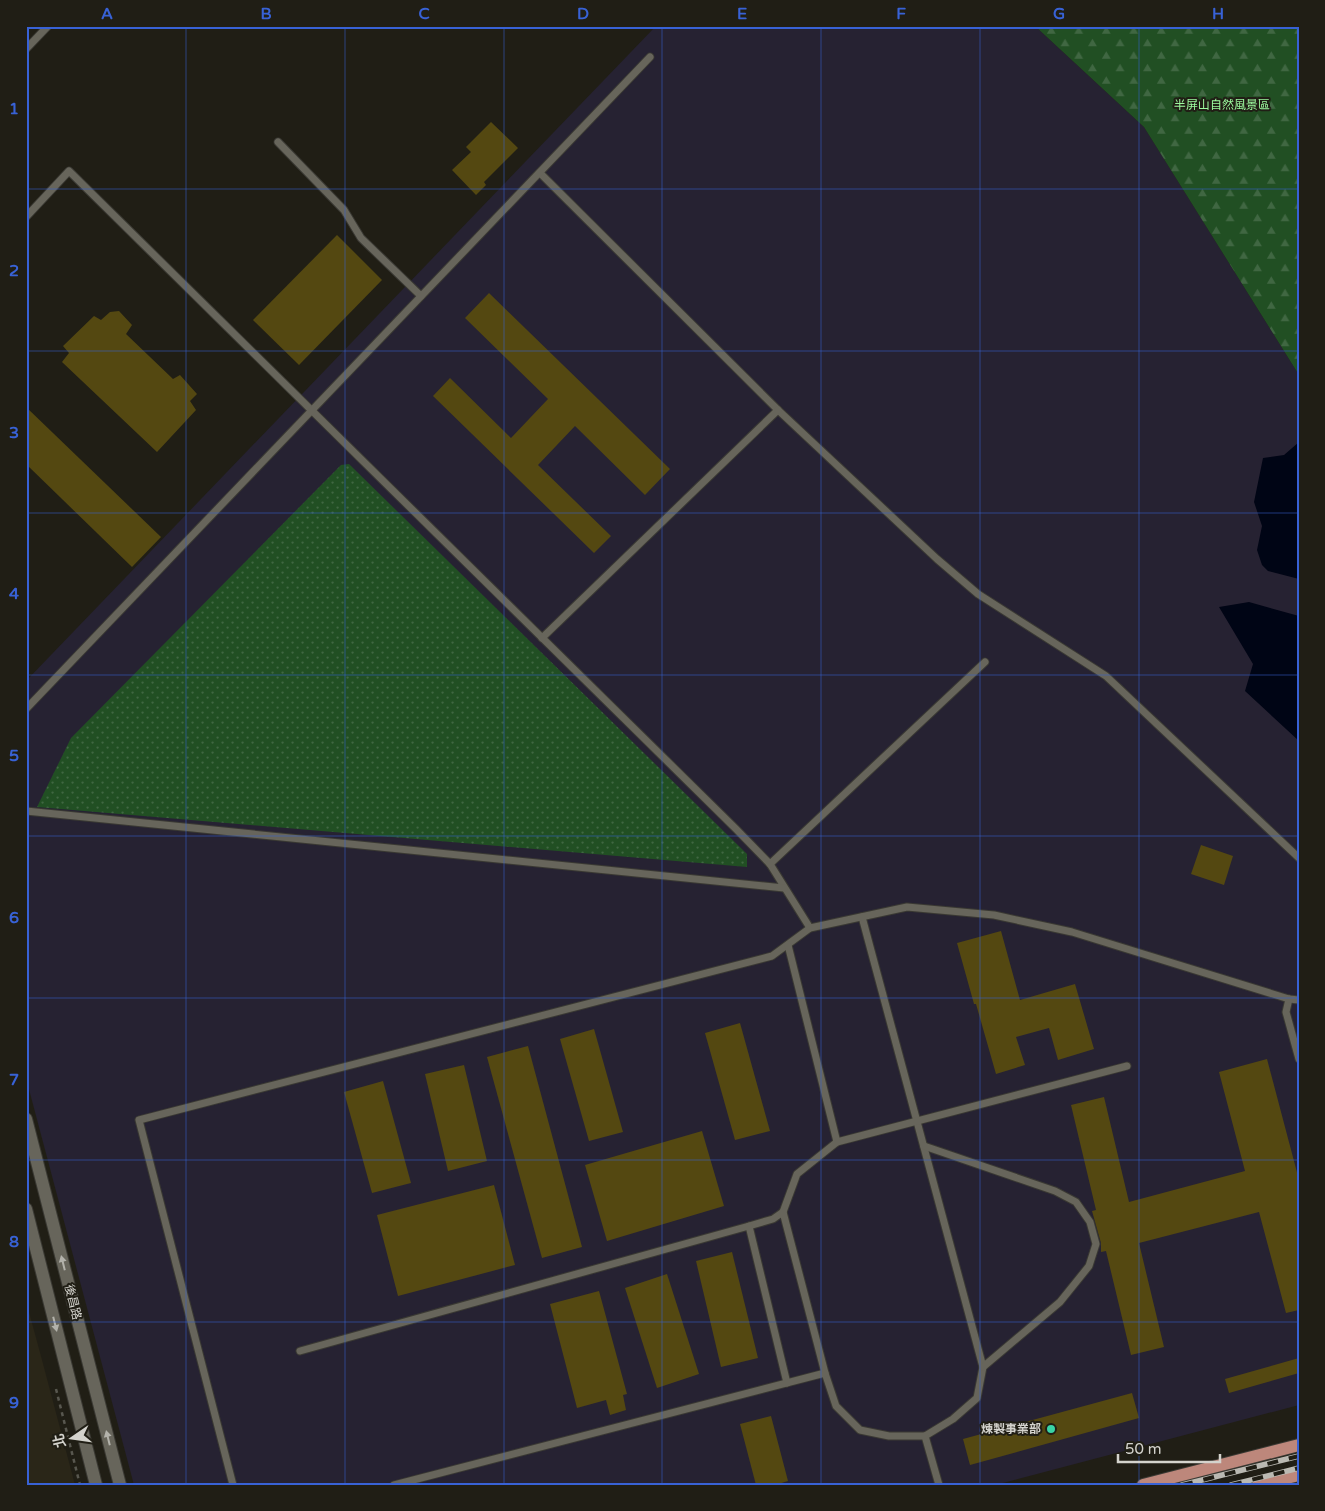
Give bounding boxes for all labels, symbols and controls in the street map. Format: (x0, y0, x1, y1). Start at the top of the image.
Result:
text: A (101, 4, 113, 24)
text: B (260, 4, 272, 24)
text: C (418, 4, 430, 24)
text: D (577, 4, 589, 24)
text: E (737, 4, 747, 24)
text: F (896, 4, 906, 24)
text: G (1053, 4, 1065, 24)
text: H (1212, 4, 1224, 24)
park label: 半屏山自然風景區 (1174, 98, 1270, 112)
text: 1 (9, 99, 19, 119)
text: 2 (9, 261, 19, 281)
text: 3 (9, 423, 19, 443)
text: 4 (9, 584, 19, 604)
text: 5 (9, 746, 19, 766)
text: 6 (9, 908, 19, 928)
text: 7 (9, 1070, 19, 1090)
text: 8 (9, 1232, 19, 1252)
one-way arrow (59, 1256, 67, 1271)
street label: 後昌路 (62, 1283, 84, 1321)
one-way arrow (52, 1317, 60, 1332)
text: 9 (9, 1393, 19, 1413)
north arrow (48, 1414, 98, 1464)
place label: 煉製事業部 (981, 1422, 1041, 1436)
marker: 煉製事業部 (1045, 1423, 1057, 1435)
one-way arrow (104, 1430, 112, 1445)
scale bar (1118, 1431, 1220, 1463)
text: 北 (50, 1432, 70, 1450)
text: 50 m (1125, 1440, 1162, 1458)

